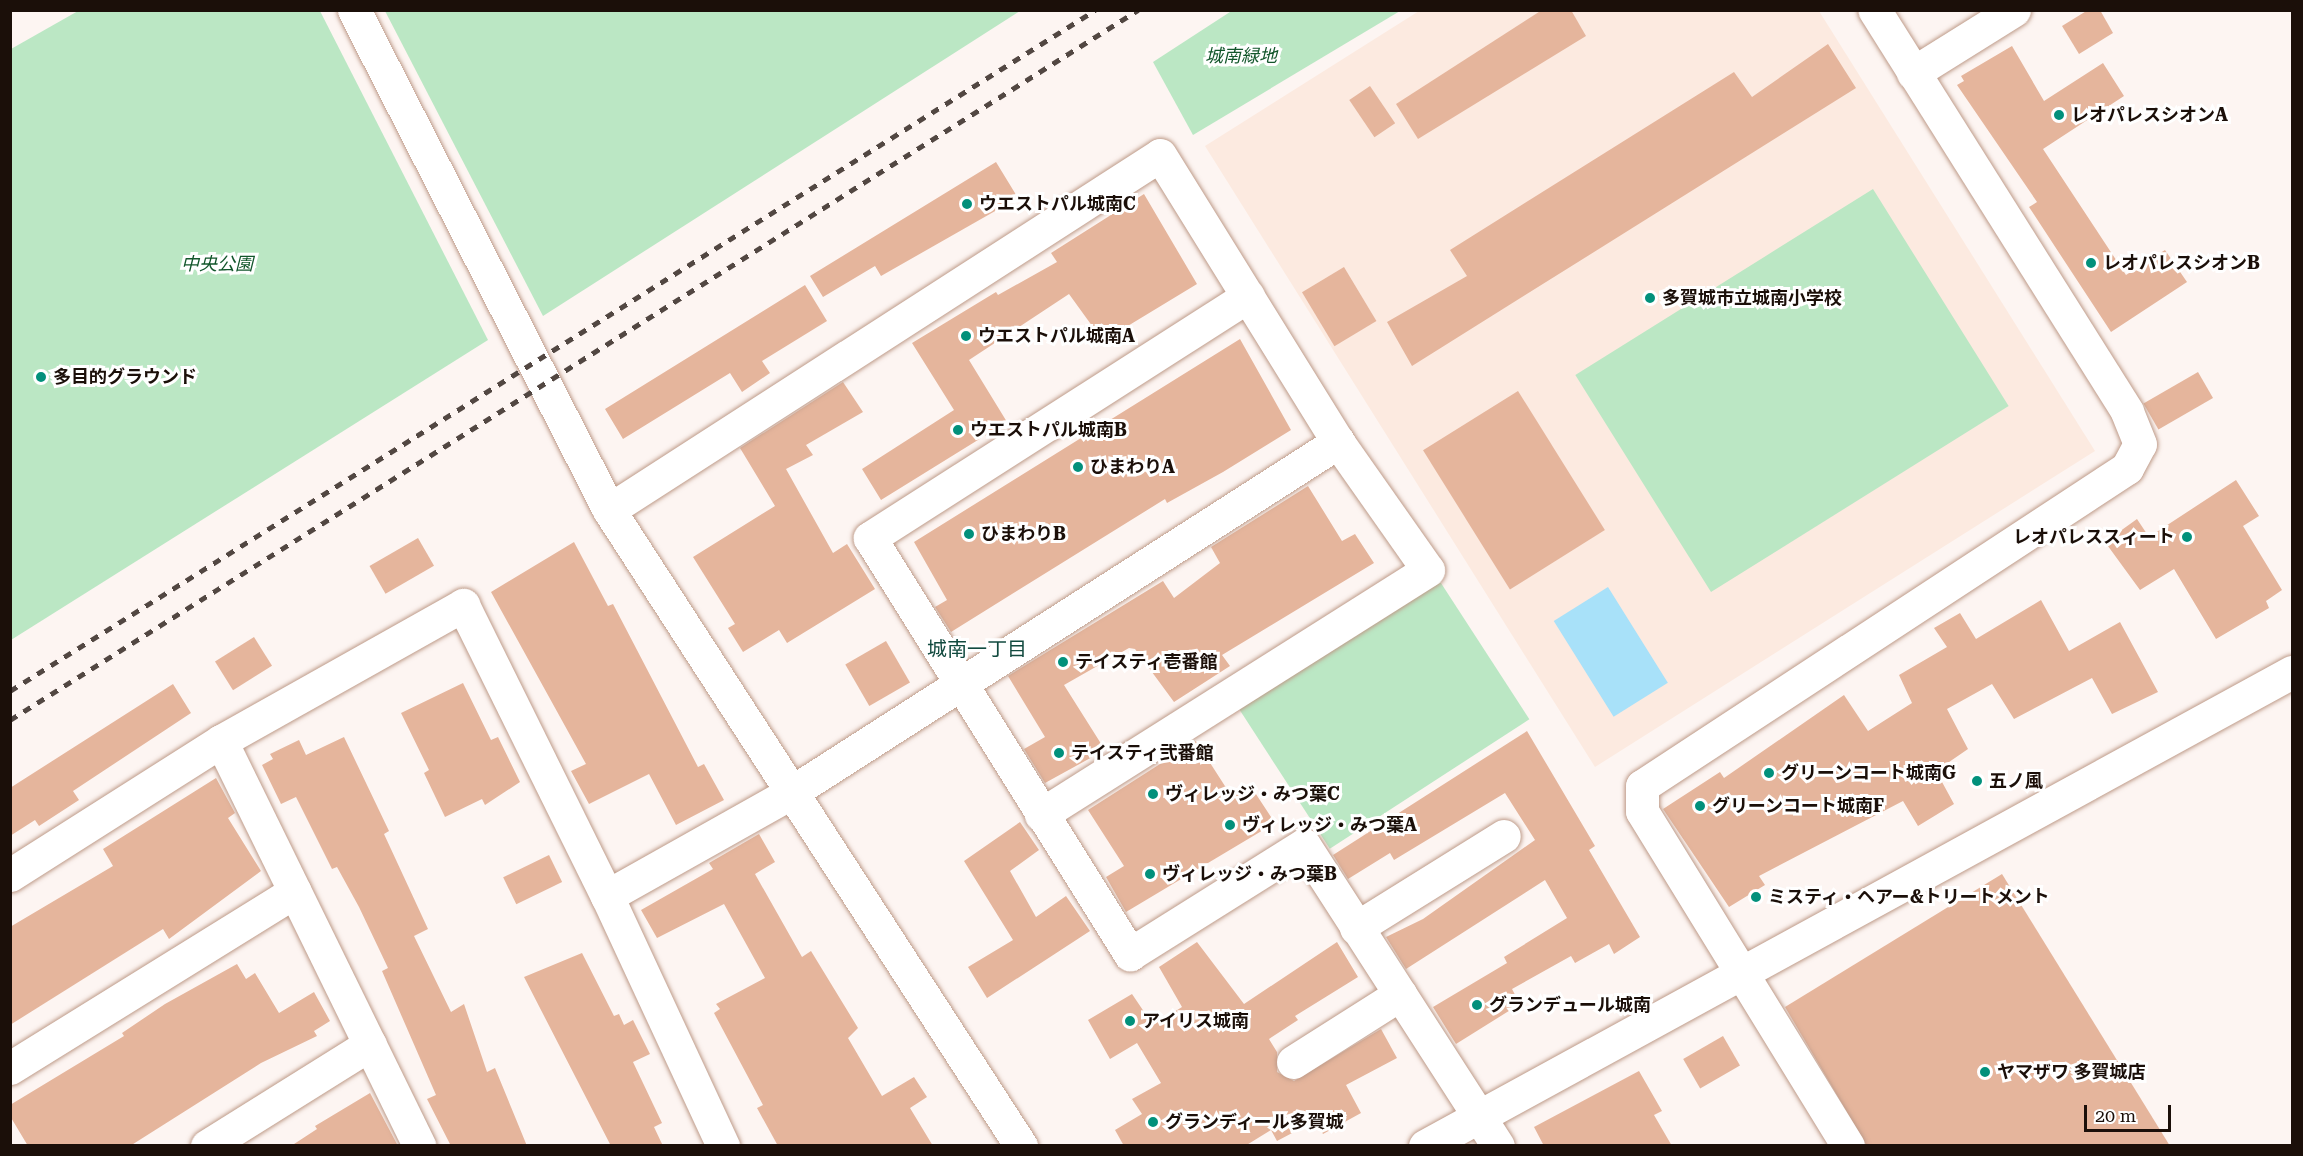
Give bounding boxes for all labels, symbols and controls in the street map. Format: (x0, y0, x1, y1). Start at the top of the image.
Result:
park label: 城南緑地 (1205, 45, 1277, 67)
place label: レオパレスシオンA (2071, 104, 2228, 126)
marker: レオパレスシオンA (2052, 108, 2066, 122)
place label: ウエストパル城南C (979, 193, 1136, 215)
marker: ウエストパル城南C (960, 197, 974, 211)
place label: レオパレスシオンB (2103, 252, 2260, 274)
park label: 中央公園 (181, 253, 253, 275)
marker: レオパレスシオンB (2084, 256, 2098, 270)
place label: 多賀城市立城南小学校 (1662, 287, 1842, 309)
marker: 多賀城市立城南小学校 (1643, 291, 1657, 305)
place label: ウエストパル城南A (978, 325, 1135, 347)
marker: ウエストパル城南A (959, 329, 973, 343)
place label: 多目的グラウンド (53, 366, 197, 388)
marker: 多目的グラウンド (34, 370, 48, 384)
place label: ウエストパル城南B (970, 419, 1127, 441)
marker: ウエストパル城南B (951, 423, 965, 437)
place label: ひまわりA (1090, 456, 1175, 478)
marker: ひまわりA (1071, 460, 1085, 474)
place label: ひまわりB (981, 523, 1066, 545)
place label: レオパレススィート (2013, 526, 2175, 548)
marker: ひまわりB (962, 527, 976, 541)
marker: レオパレススィート (2180, 530, 2194, 544)
district label: 城南一丁目 (927, 637, 1027, 661)
place label: テイスティ壱番館 (1075, 651, 1219, 673)
marker: テイスティ壱番館 (1056, 655, 1070, 669)
place label: テイスティ弐番館 (1071, 742, 1215, 764)
marker: テイスティ弐番館 (1052, 746, 1066, 760)
place label: グリーンコート城南G (1781, 762, 1957, 784)
marker: グリーンコート城南G (1762, 766, 1776, 780)
place label: 五ノ風 (1989, 770, 2043, 792)
marker: 五ノ風 (1970, 774, 1984, 788)
place label: ヴィレッジ・みつ葉C (1165, 783, 1340, 805)
marker: ヴィレッジ・みつ葉C (1146, 787, 1160, 801)
place label: グリーンコート城南F (1712, 795, 1885, 817)
marker: グリーンコート城南F (1693, 799, 1707, 813)
place label: ヴィレッジ・みつ葉A (1242, 814, 1417, 836)
marker: ヴィレッジ・みつ葉A (1223, 818, 1237, 832)
place label: ヴィレッジ・みつ葉B (1162, 863, 1337, 885)
marker: ヴィレッジ・みつ葉B (1143, 867, 1157, 881)
place label: ミスティ・ヘアー&トリートメント (1768, 886, 2051, 908)
marker: ミスティ・ヘアー&トリートメント (1749, 890, 1763, 904)
place label: グランデュール城南 (1489, 994, 1651, 1016)
marker: グランデュール城南 (1470, 998, 1484, 1012)
place label: アイリス城南 (1142, 1010, 1250, 1032)
marker: アイリス城南 (1123, 1014, 1137, 1028)
place label: ヤマザワ 多賀城店 (1997, 1061, 2146, 1083)
marker: ヤマザワ 多賀城店 (1978, 1065, 1992, 1079)
scale bar (2087, 1093, 2174, 1131)
text: 20 m (2095, 1105, 2136, 1126)
place label: グランディール多賀城 (1165, 1111, 1345, 1133)
marker: グランディール多賀城 (1146, 1115, 1160, 1129)

